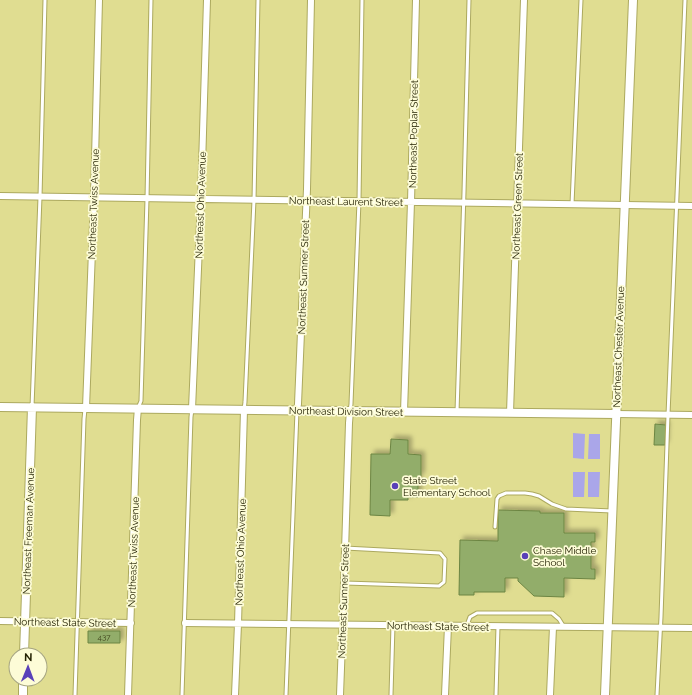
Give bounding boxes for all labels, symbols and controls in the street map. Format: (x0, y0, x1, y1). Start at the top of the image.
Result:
street label: Northeast Poplar Street (407, 79, 420, 188)
street label: Northeast Twiss Avenue (86, 148, 101, 259)
street label: Northeast Ohio Avenue (193, 151, 208, 259)
street label: Northeast Green Street (510, 152, 525, 260)
street label: Northeast Laurent Street (289, 195, 404, 208)
street label: Northeast Sumner Street (296, 219, 311, 335)
street label: Northeast Chester Avenue (611, 286, 626, 408)
street label: Northeast Division Street (289, 405, 404, 418)
street label: Northeast Freeman Avenue (21, 467, 36, 595)
place label: State Street Elementary School (403, 475, 491, 498)
marker: State Street Elementary School (390, 481, 400, 491)
street label: Northeast Twiss Avenue (126, 496, 141, 607)
street label: Northeast Ohio Avenue (233, 498, 248, 606)
street label: Northeast Sumner Street (336, 543, 351, 659)
place label: Chase Middle School (533, 545, 597, 568)
marker: Chase Middle School (520, 551, 530, 561)
street label: Northeast State Street (14, 616, 117, 629)
street label: Northeast State Street (387, 620, 490, 633)
house number: 437 (98, 632, 111, 642)
north arrow (8, 647, 48, 687)
text: N (24, 651, 32, 664)

